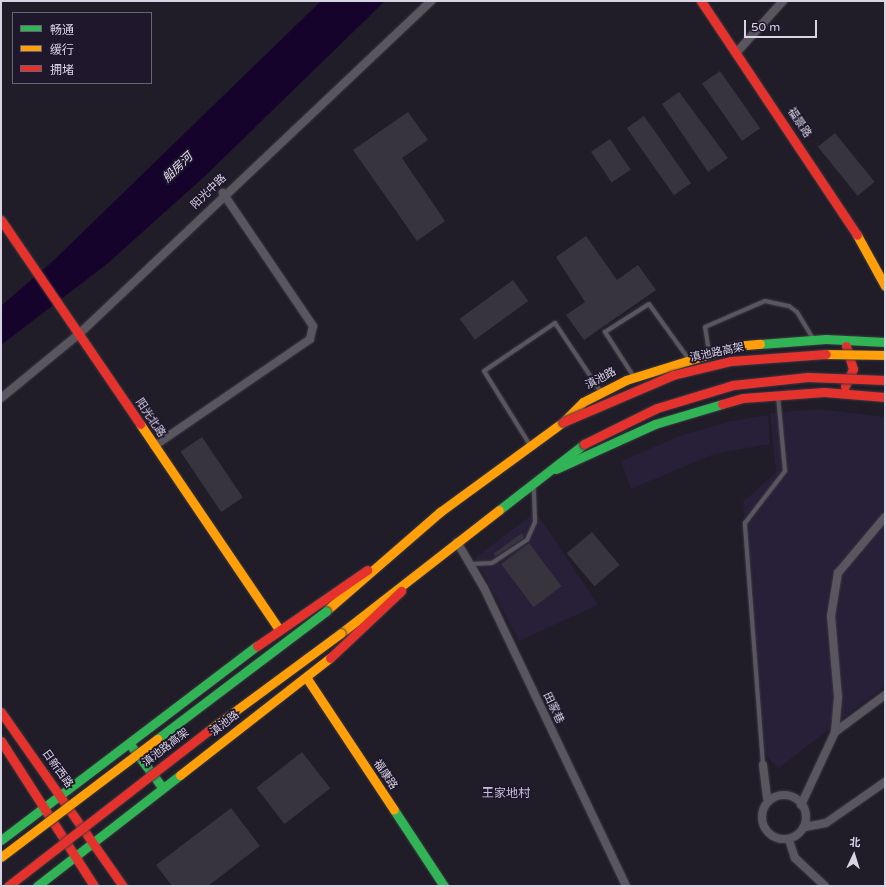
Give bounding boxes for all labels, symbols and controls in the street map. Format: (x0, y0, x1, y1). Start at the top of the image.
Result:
legend (12, 12, 152, 84)
scale bar (746, 12, 819, 38)
text: 50 m (751, 20, 780, 34)
text: 畅通 (50, 23, 74, 37)
text: 缓行 (50, 43, 74, 57)
text: 拥堵 (50, 63, 74, 77)
street label: 福景路 (784, 106, 814, 140)
water label: 船房河 (160, 150, 196, 186)
street label: 阳光中路 (189, 172, 229, 212)
street label: 滇池路高架 (689, 341, 745, 365)
street label: 滇池路 (583, 365, 619, 393)
street label: 阳光北路 (132, 396, 168, 440)
street label: 田家巷 (540, 690, 566, 726)
street label: 滇池路 (208, 709, 242, 739)
street label: 滇池路高架 (140, 726, 192, 770)
street label: 日新西路 (39, 747, 75, 791)
street label: 福康路 (370, 758, 400, 792)
district label: 王家地村 (482, 787, 530, 801)
north arrow (834, 835, 874, 875)
text: 北 (849, 836, 861, 849)

